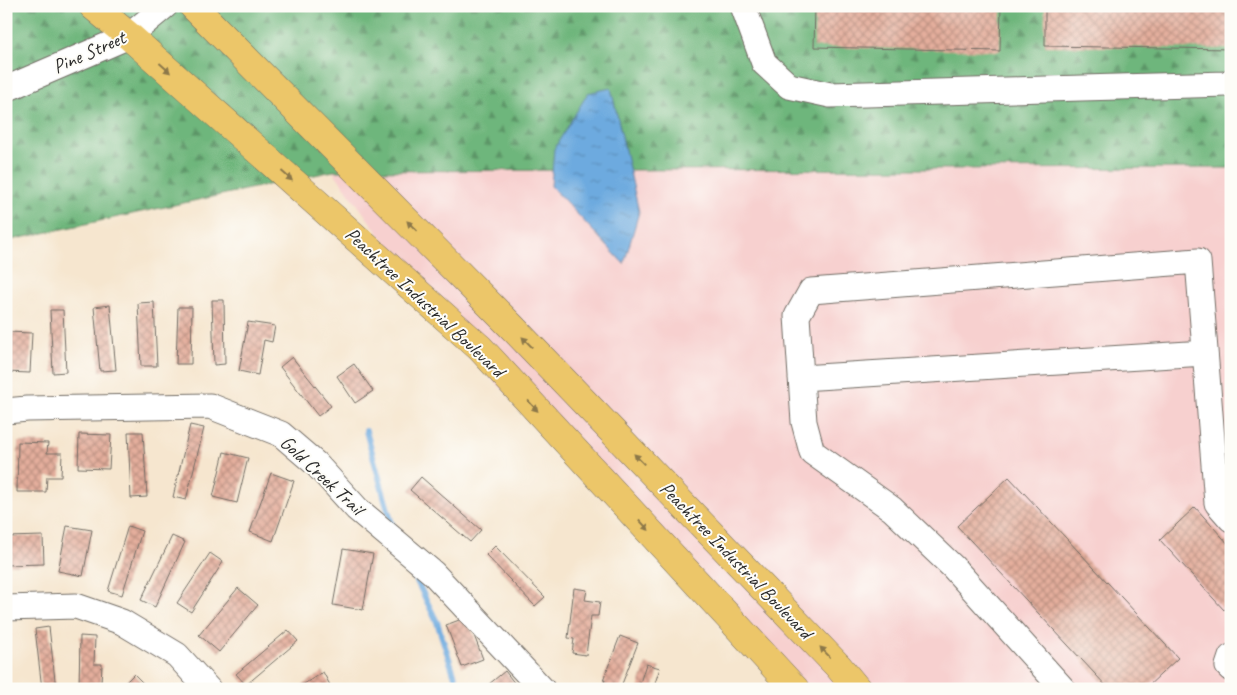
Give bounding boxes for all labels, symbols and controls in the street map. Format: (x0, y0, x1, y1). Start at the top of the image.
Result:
street label: Pine Street (49, 24, 131, 79)
one-way arrow (159, 62, 171, 74)
one-way arrow (280, 170, 292, 182)
street label: Peachtree Industrial Boulevard (340, 221, 512, 385)
one-way arrow (407, 221, 419, 233)
one-way arrow (521, 336, 533, 348)
one-way arrow (527, 399, 539, 411)
street label: Gold Creek Trail (275, 430, 372, 523)
one-way arrow (633, 453, 645, 465)
street label: Peachtree Industrial Boulevard (654, 476, 820, 646)
one-way arrow (638, 519, 650, 531)
one-way arrow (819, 646, 831, 658)

